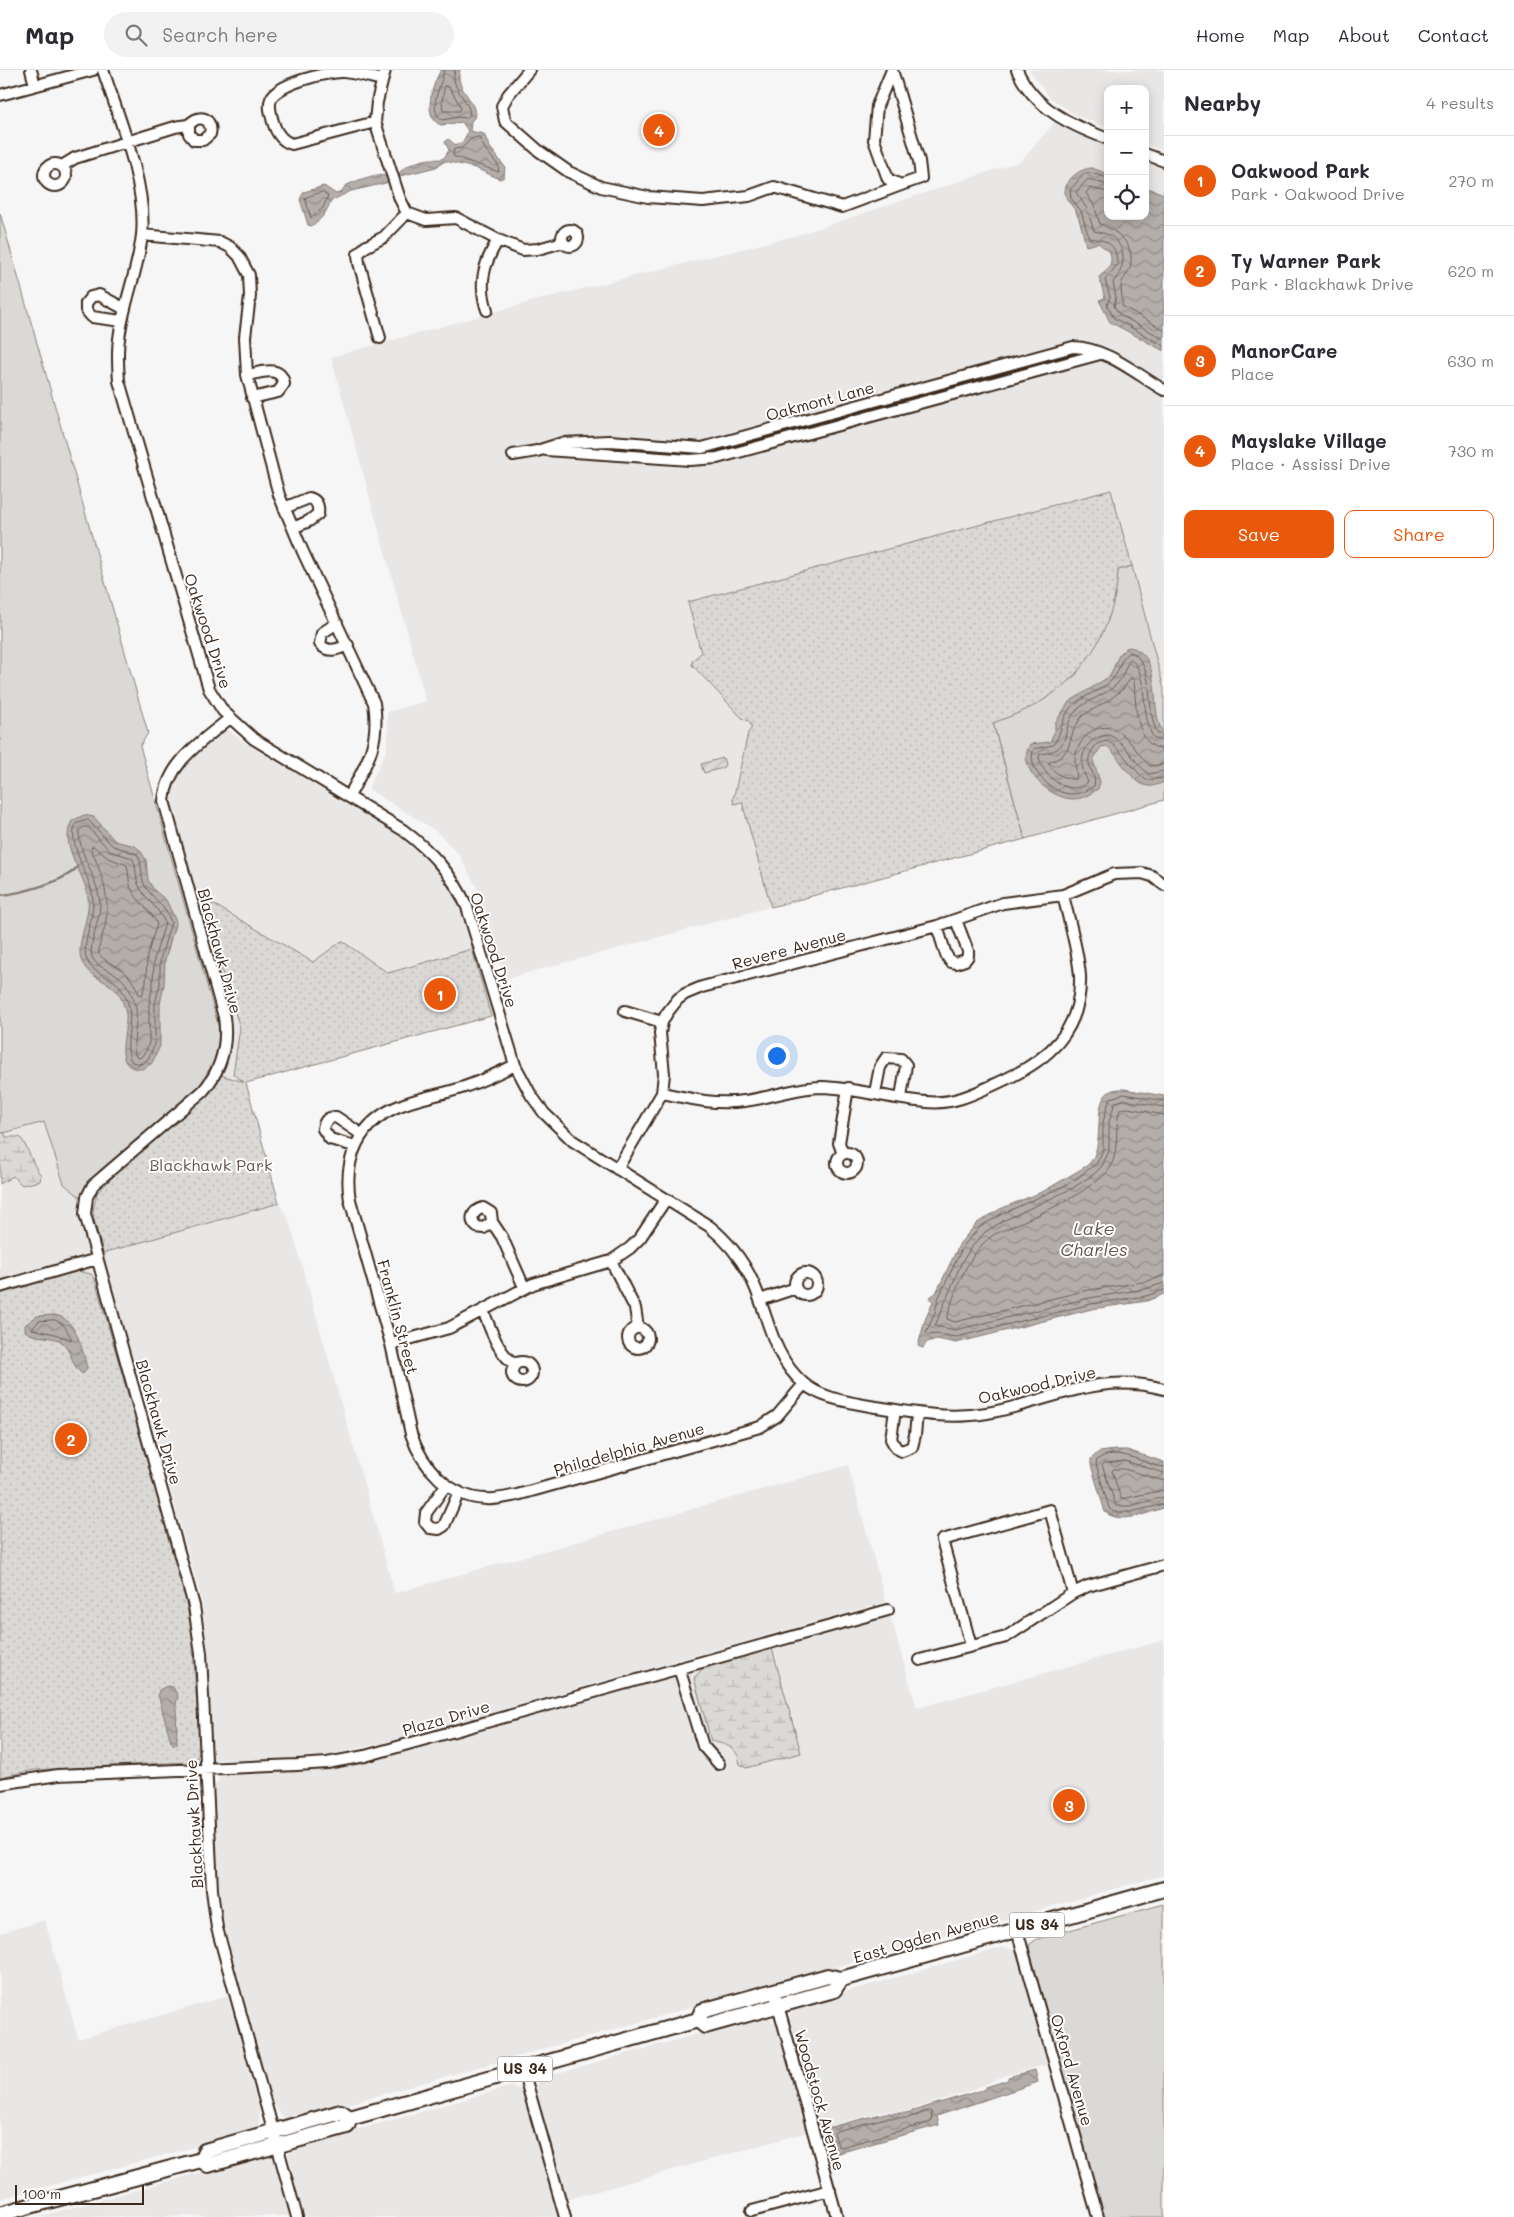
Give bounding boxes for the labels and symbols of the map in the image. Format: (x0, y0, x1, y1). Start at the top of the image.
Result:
pin: 4 (643, 111, 675, 149)
street label: Oakmont Lane (763, 376, 876, 425)
street label: Oakwood Drive (180, 570, 237, 691)
street label: Blackhawk Drive (194, 886, 247, 1016)
street label: Oakwood Drive (466, 889, 523, 1010)
street label: Revere Avenue (730, 923, 848, 974)
pin: 1 (424, 975, 456, 1013)
your location (764, 1043, 790, 1069)
park label: Blackhawk Park (149, 1154, 273, 1175)
water label: Lake Charles (1060, 1216, 1128, 1261)
street label: Franklin Street (373, 1257, 424, 1377)
street label: Blackhawk Drive (132, 1357, 187, 1487)
street label: Oakwood Drive (976, 1361, 1098, 1408)
street label: Philadelphia Avenue (551, 1417, 707, 1480)
pin: 2 (55, 1420, 87, 1458)
street label: Plaza Drive (400, 1695, 492, 1740)
street label: Blackhawk Drive (180, 1759, 207, 1889)
pin: 3 (1053, 1786, 1085, 1824)
street label: East Ogden Avenue (851, 1906, 1001, 1967)
road number: US 34 (1010, 1912, 1064, 1938)
street label: Oxford Avenue (1047, 2012, 1098, 2128)
street label: Woodstock Avenue (790, 2027, 851, 2173)
road number: US 34 (498, 2056, 552, 2082)
scale bar (15, 2182, 144, 2205)

